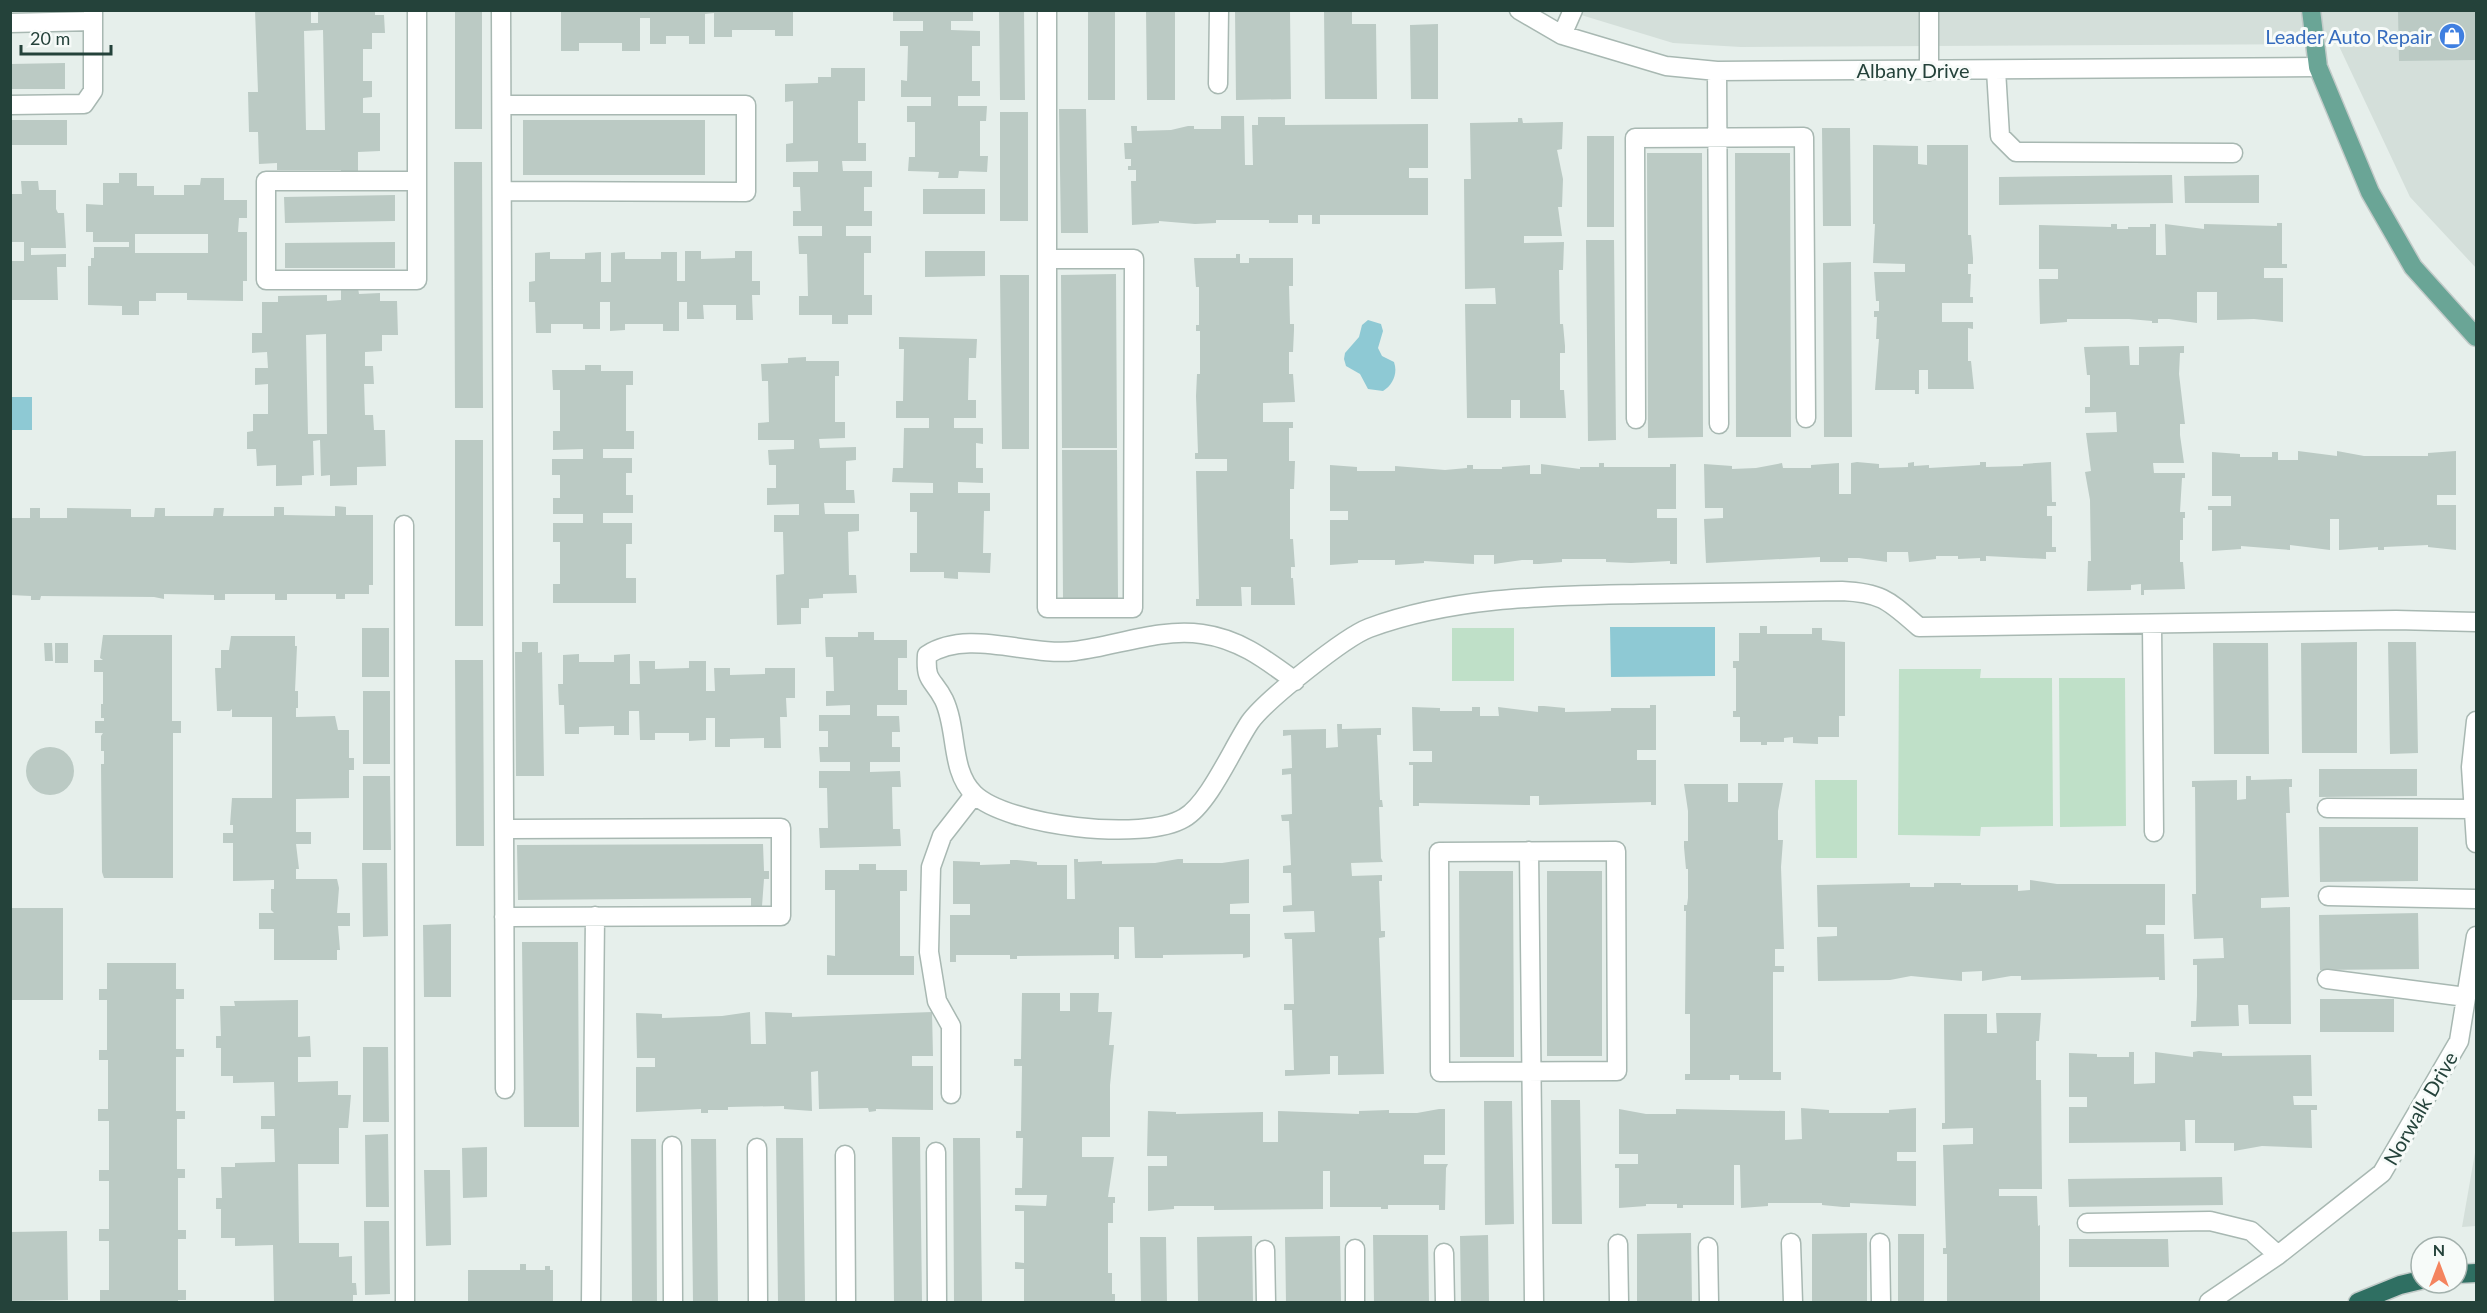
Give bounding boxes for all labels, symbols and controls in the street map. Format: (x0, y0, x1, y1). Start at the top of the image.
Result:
scale bar (21, 18, 111, 56)
shop icon: Leader Auto Repair (2437, 21, 2467, 51)
place label: Leader Auto Repair (2265, 24, 2433, 48)
text: 20 m (30, 27, 70, 49)
street label: Albany Drive (1857, 58, 1969, 82)
street label: Norwalk Drive (2378, 1047, 2462, 1169)
north arrow (2409, 1235, 2469, 1295)
text: N (2433, 1240, 2445, 1259)

